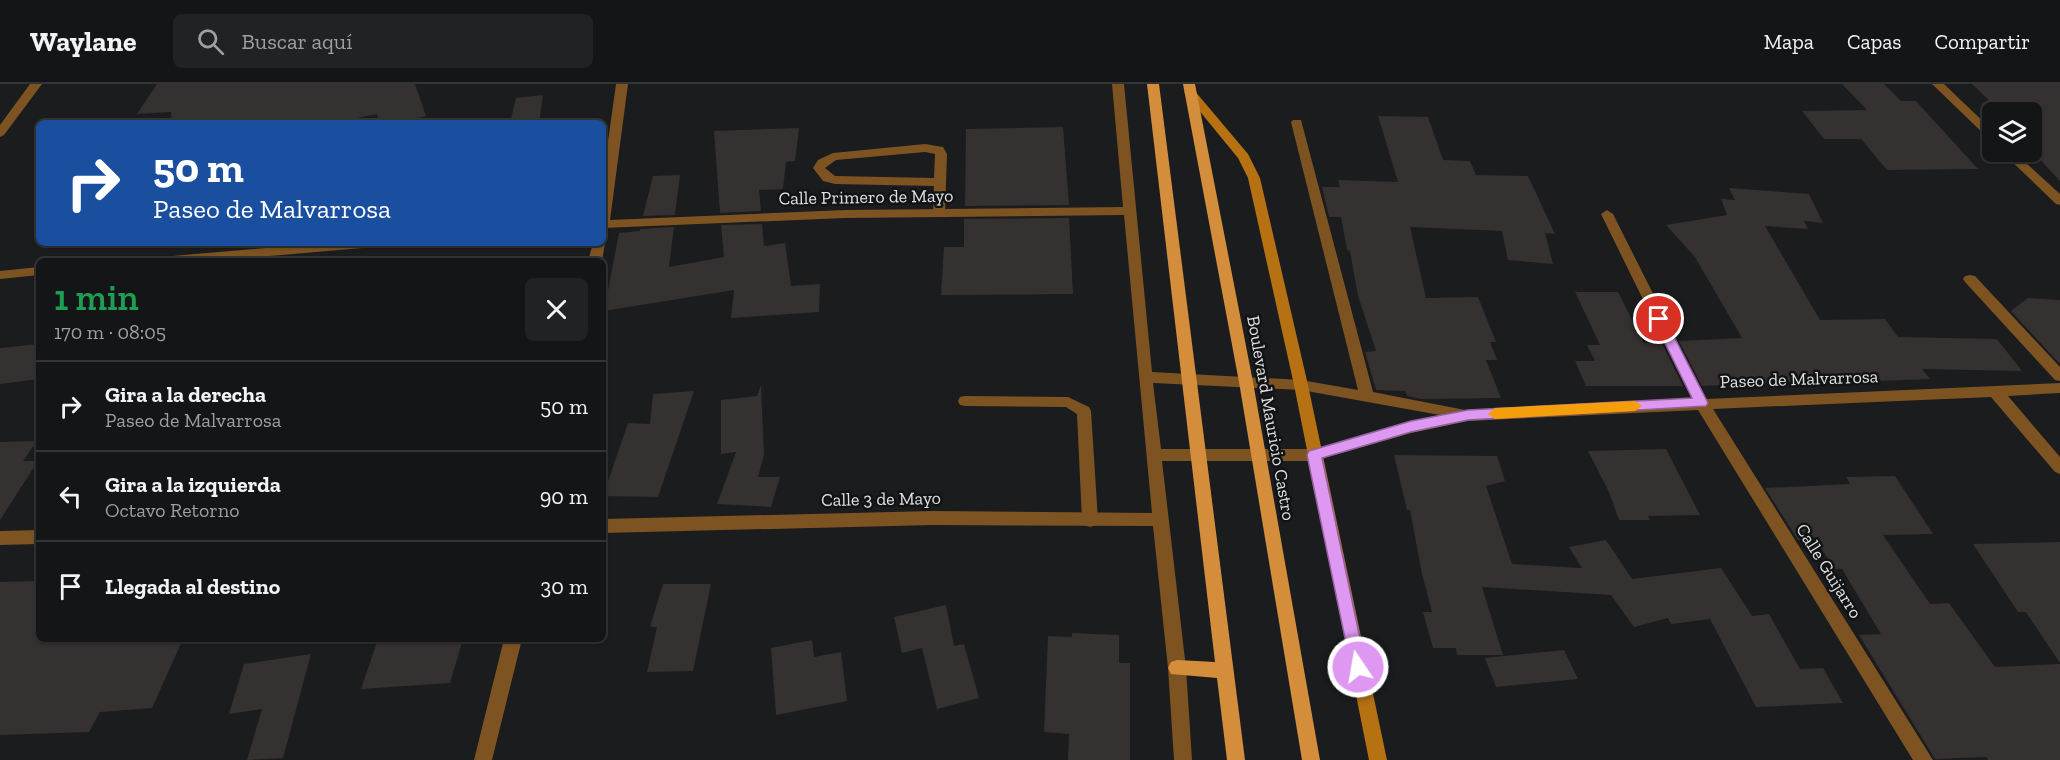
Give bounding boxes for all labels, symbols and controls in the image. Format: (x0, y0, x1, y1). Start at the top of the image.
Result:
search box (173, 14, 593, 68)
text: Waylane (30, 25, 137, 58)
icon: search (194, 25, 227, 58)
text: Buscar aquí (242, 28, 352, 55)
text: Mapa (1764, 29, 1814, 54)
text: Capas (1847, 29, 1902, 54)
text: Compartir (1935, 29, 2030, 54)
map controls (1982, 102, 2042, 162)
button: layers (1982, 102, 2042, 162)
text: 50 m (153, 142, 244, 193)
icon: right (54, 144, 132, 222)
street label: Calle Primero de Mayo (778, 184, 954, 210)
text: Paseo de Malvarrosa (153, 193, 391, 225)
text: 1 min (54, 276, 139, 319)
button: close (525, 278, 588, 341)
pin (1633, 293, 1684, 344)
icon: arrive (1642, 302, 1675, 335)
street label: Boulevard Mauricio Castro (1242, 314, 1300, 522)
text: 170 m · 08:05 (54, 320, 166, 344)
street label: Paseo de Malvarrosa (1719, 365, 1879, 393)
text: Gira a la derecha (105, 381, 266, 408)
icon: right (54, 390, 87, 423)
text: 50 m (540, 393, 588, 420)
text: Paseo de Malvarrosa (105, 408, 281, 432)
text: Gira a la izquierda (105, 471, 281, 498)
icon: left (54, 480, 87, 513)
text: 90 m (540, 483, 588, 510)
street label: Calle 3 de Mayo (821, 487, 941, 511)
text: Octavo Retorno (105, 498, 239, 522)
street label: Calle Guijarro (1791, 520, 1867, 622)
icon: arrive (54, 570, 87, 603)
text: Llegada al destino (105, 573, 280, 600)
text: 30 m (541, 573, 588, 600)
position arrow (1326, 635, 1390, 699)

